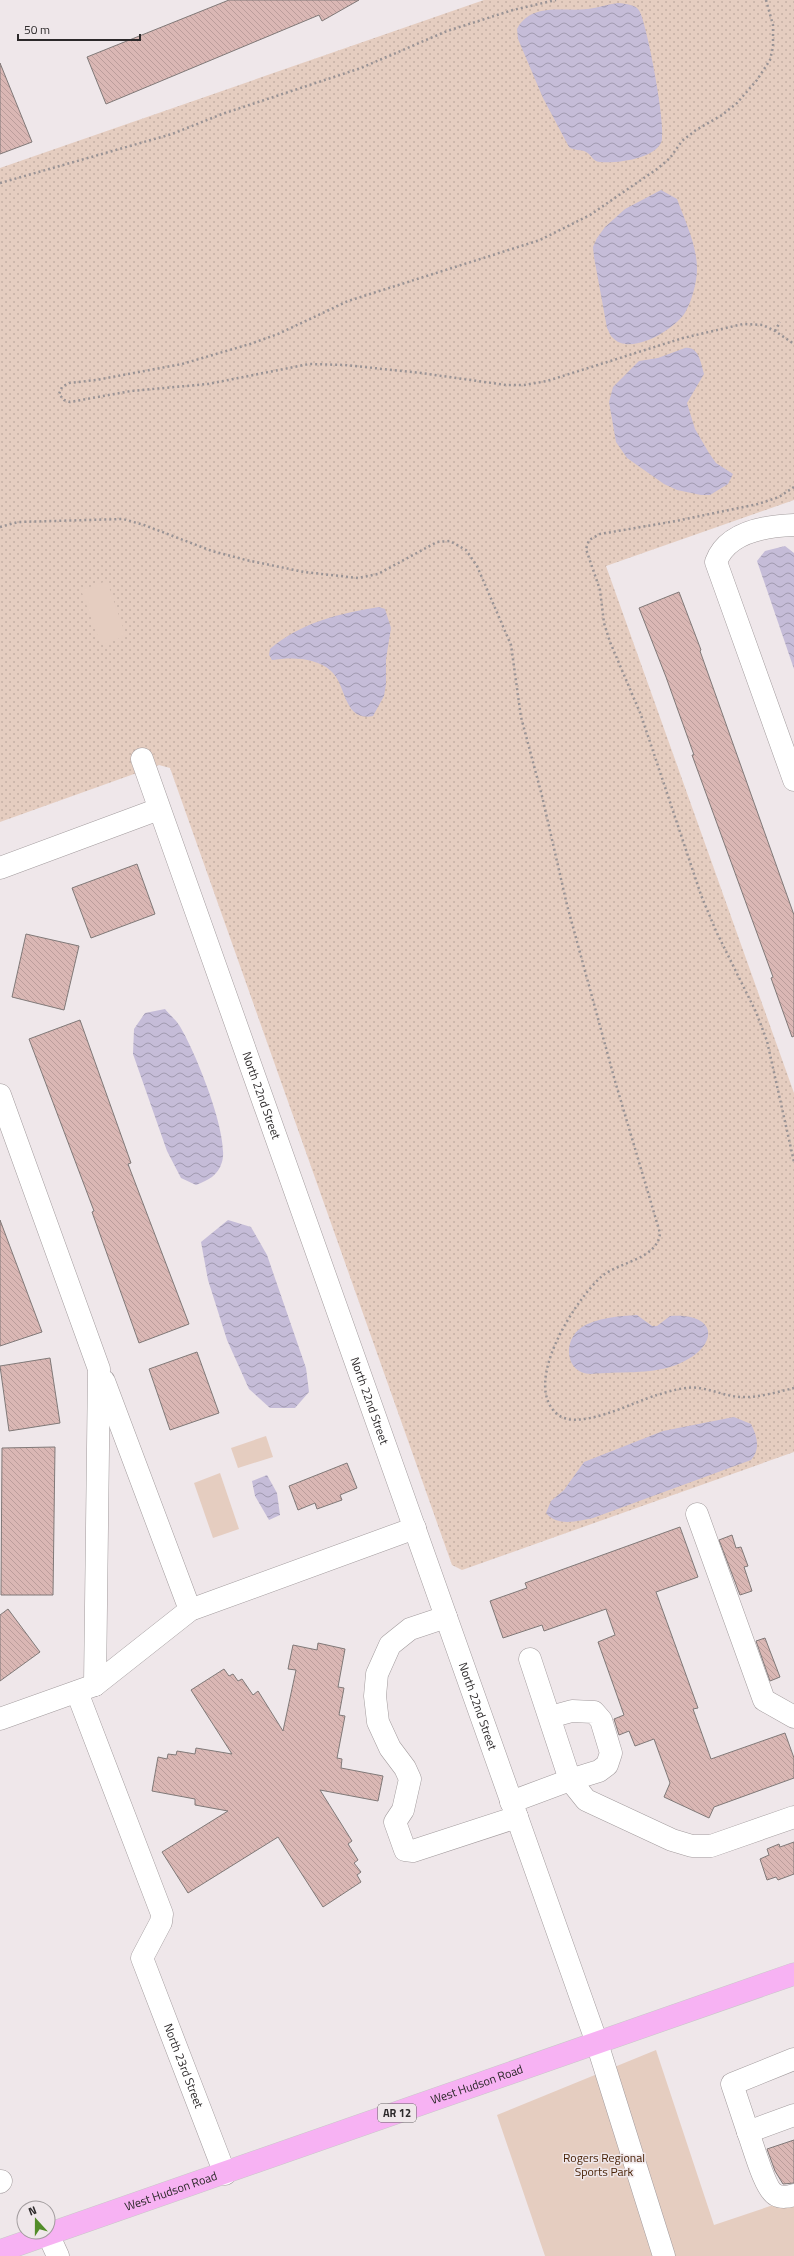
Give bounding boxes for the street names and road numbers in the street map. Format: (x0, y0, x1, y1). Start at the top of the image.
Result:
street label: North 22nd Street (237, 1049, 286, 1142)
street label: North 22nd Street (346, 1354, 394, 1448)
street label: North 22nd Street (454, 1660, 503, 1753)
street label: North 23rd Street (159, 2021, 209, 2111)
street label: West Hudson Road (428, 2059, 525, 2109)
road number: AR 12 (378, 2104, 416, 2122)
street label: West Hudson Road (122, 2166, 220, 2216)

